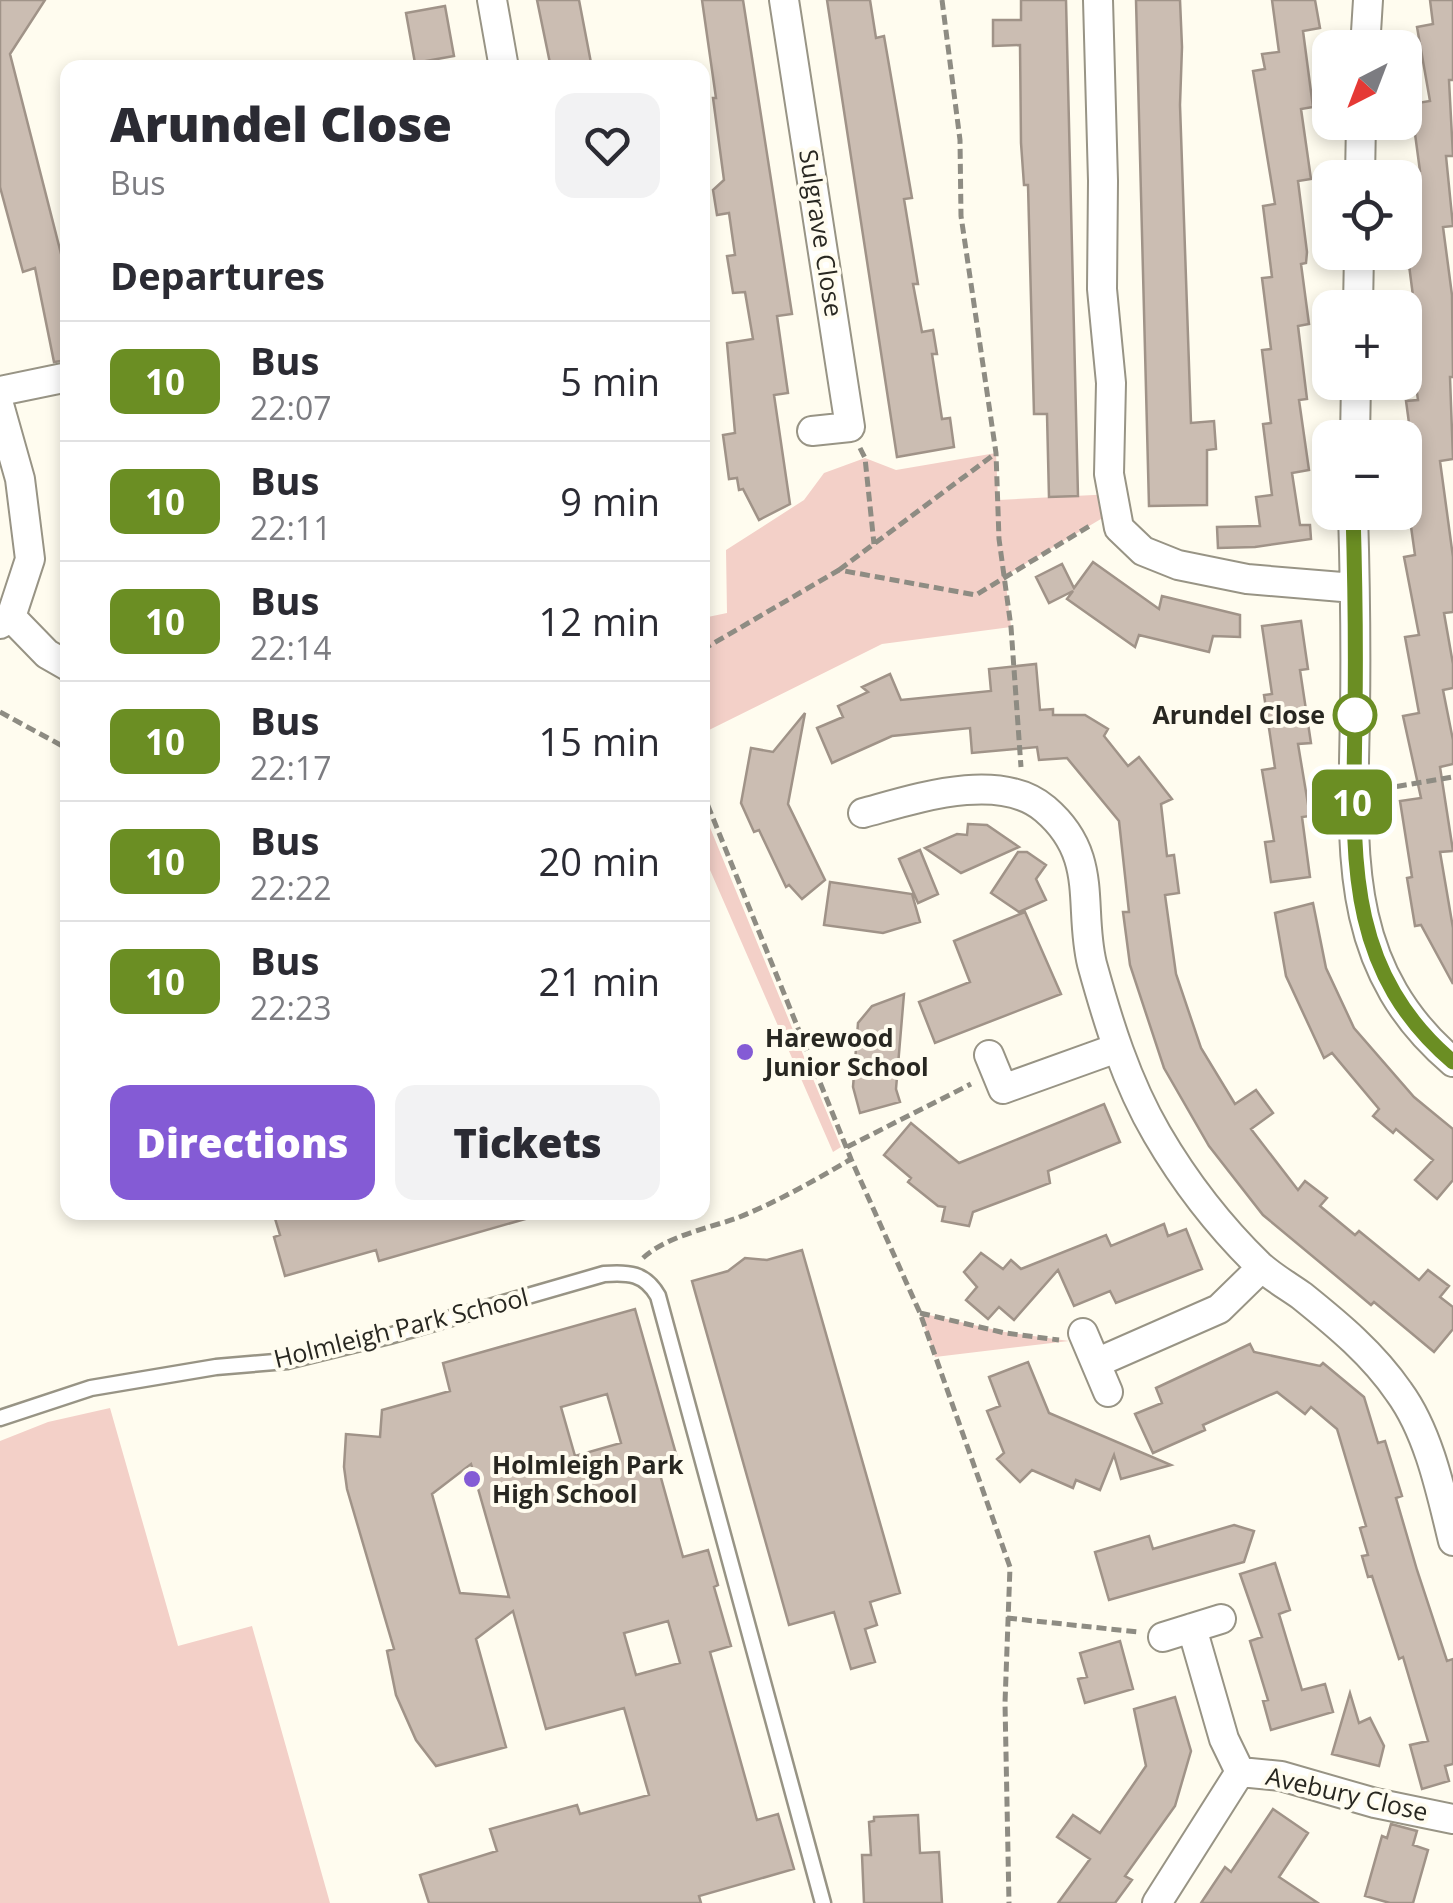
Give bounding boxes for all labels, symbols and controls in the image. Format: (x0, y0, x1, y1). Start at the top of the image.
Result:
north arrow (1312, 30, 1422, 140)
map controls (1312, 30, 1422, 530)
text: Arundel Close (110, 91, 452, 156)
button: heart (555, 93, 660, 198)
street label: Sulgrave Close (792, 147, 852, 319)
button: locate (1312, 160, 1422, 270)
text: Bus (110, 161, 166, 204)
text: Departures (110, 249, 325, 301)
button: + (1312, 290, 1422, 400)
text: Bus (250, 334, 319, 386)
text: 5 min (560, 355, 660, 407)
text: 10 (145, 358, 185, 405)
text: 22:07 (250, 386, 332, 429)
button: − (1312, 420, 1422, 530)
text: Bus (250, 454, 319, 506)
text: 9 min (560, 475, 660, 527)
text: 10 (145, 478, 185, 525)
text: 22:11 (250, 506, 332, 549)
text: Bus (250, 574, 319, 626)
text: 12 min (539, 595, 660, 647)
text: 10 (145, 598, 185, 645)
text: 22:14 (250, 626, 332, 669)
text: Bus (250, 694, 319, 746)
marker: Arundel Close (1334, 694, 1376, 736)
place label: Arundel Close (1153, 697, 1325, 731)
text: 15 min (539, 715, 660, 767)
text: 10 (145, 718, 185, 765)
text: 22:17 (250, 746, 332, 789)
line badge: 10 (1307, 770, 1397, 834)
text: 10 (1332, 779, 1372, 826)
text: Bus (250, 814, 319, 866)
text: 20 min (539, 835, 660, 887)
text: 10 (145, 838, 185, 885)
text: 22:22 (250, 866, 332, 909)
text: Bus (250, 934, 319, 986)
text: 21 min (539, 955, 660, 1007)
text: 10 (145, 958, 185, 1005)
text: 22:23 (250, 986, 332, 1029)
place label: Harewood Junior School (763, 1020, 929, 1083)
marker: Harewood Junior School (734, 1041, 756, 1063)
button: Directions (110, 1085, 375, 1200)
button: Tickets (395, 1085, 660, 1200)
street label: Holmleigh Park School (270, 1279, 532, 1375)
place label: Holmleigh Park High School (492, 1447, 684, 1510)
marker: Holmleigh Park High School (461, 1468, 483, 1490)
street label: Avebury Close (1263, 1758, 1432, 1828)

